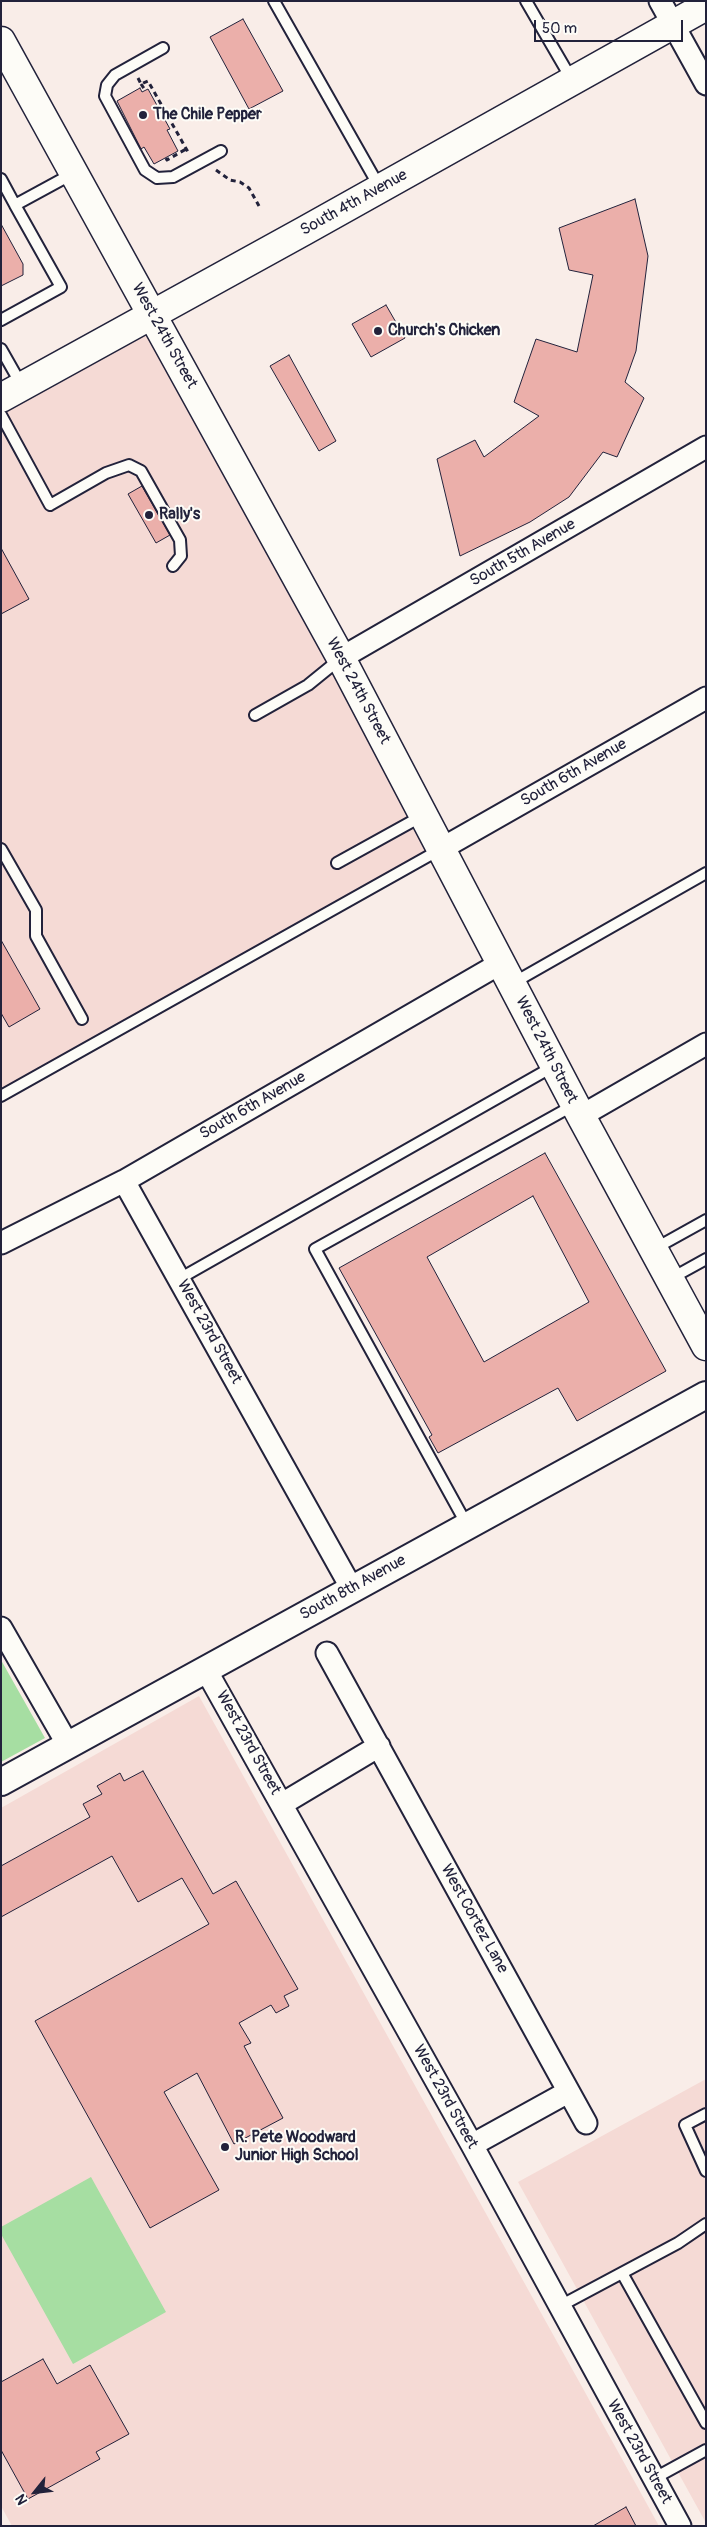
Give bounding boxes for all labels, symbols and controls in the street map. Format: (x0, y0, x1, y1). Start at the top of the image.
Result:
scale bar (537, 10, 686, 42)
text: 50 m (542, 19, 577, 38)
place label: The Chile Pepper (153, 105, 262, 125)
marker: The Chile Pepper (137, 109, 149, 121)
street label: South 4th Avenue (297, 166, 411, 240)
street label: West 24th Street (127, 280, 201, 392)
place label: Church's Chicken (388, 321, 500, 341)
marker: Church's Chicken (372, 325, 384, 337)
place label: Rally's (159, 505, 200, 525)
marker: Rally's (143, 509, 155, 521)
street label: South 5th Avenue (467, 515, 579, 591)
street label: West 24th Street (322, 635, 394, 747)
street label: South 6th Avenue (518, 735, 630, 811)
street label: West 24th Street (511, 993, 581, 1107)
street label: South 6th Avenue (197, 1068, 309, 1144)
street label: West 23rd Street (172, 1277, 246, 1387)
street label: South 8th Avenue (297, 1551, 409, 1625)
street label: West 23rd Street (211, 1688, 285, 1798)
street label: West Cortez Lane (436, 1861, 512, 1977)
street label: West 23rd Street (408, 2042, 482, 2152)
place label: R. Pete Woodward Junior High School (235, 2128, 359, 2166)
marker: R. Pete Woodward Junior High School (219, 2141, 231, 2153)
street label: West 23rd Street (602, 2397, 676, 2507)
north arrow (10, 2467, 60, 2517)
text: N (12, 2491, 31, 2508)

